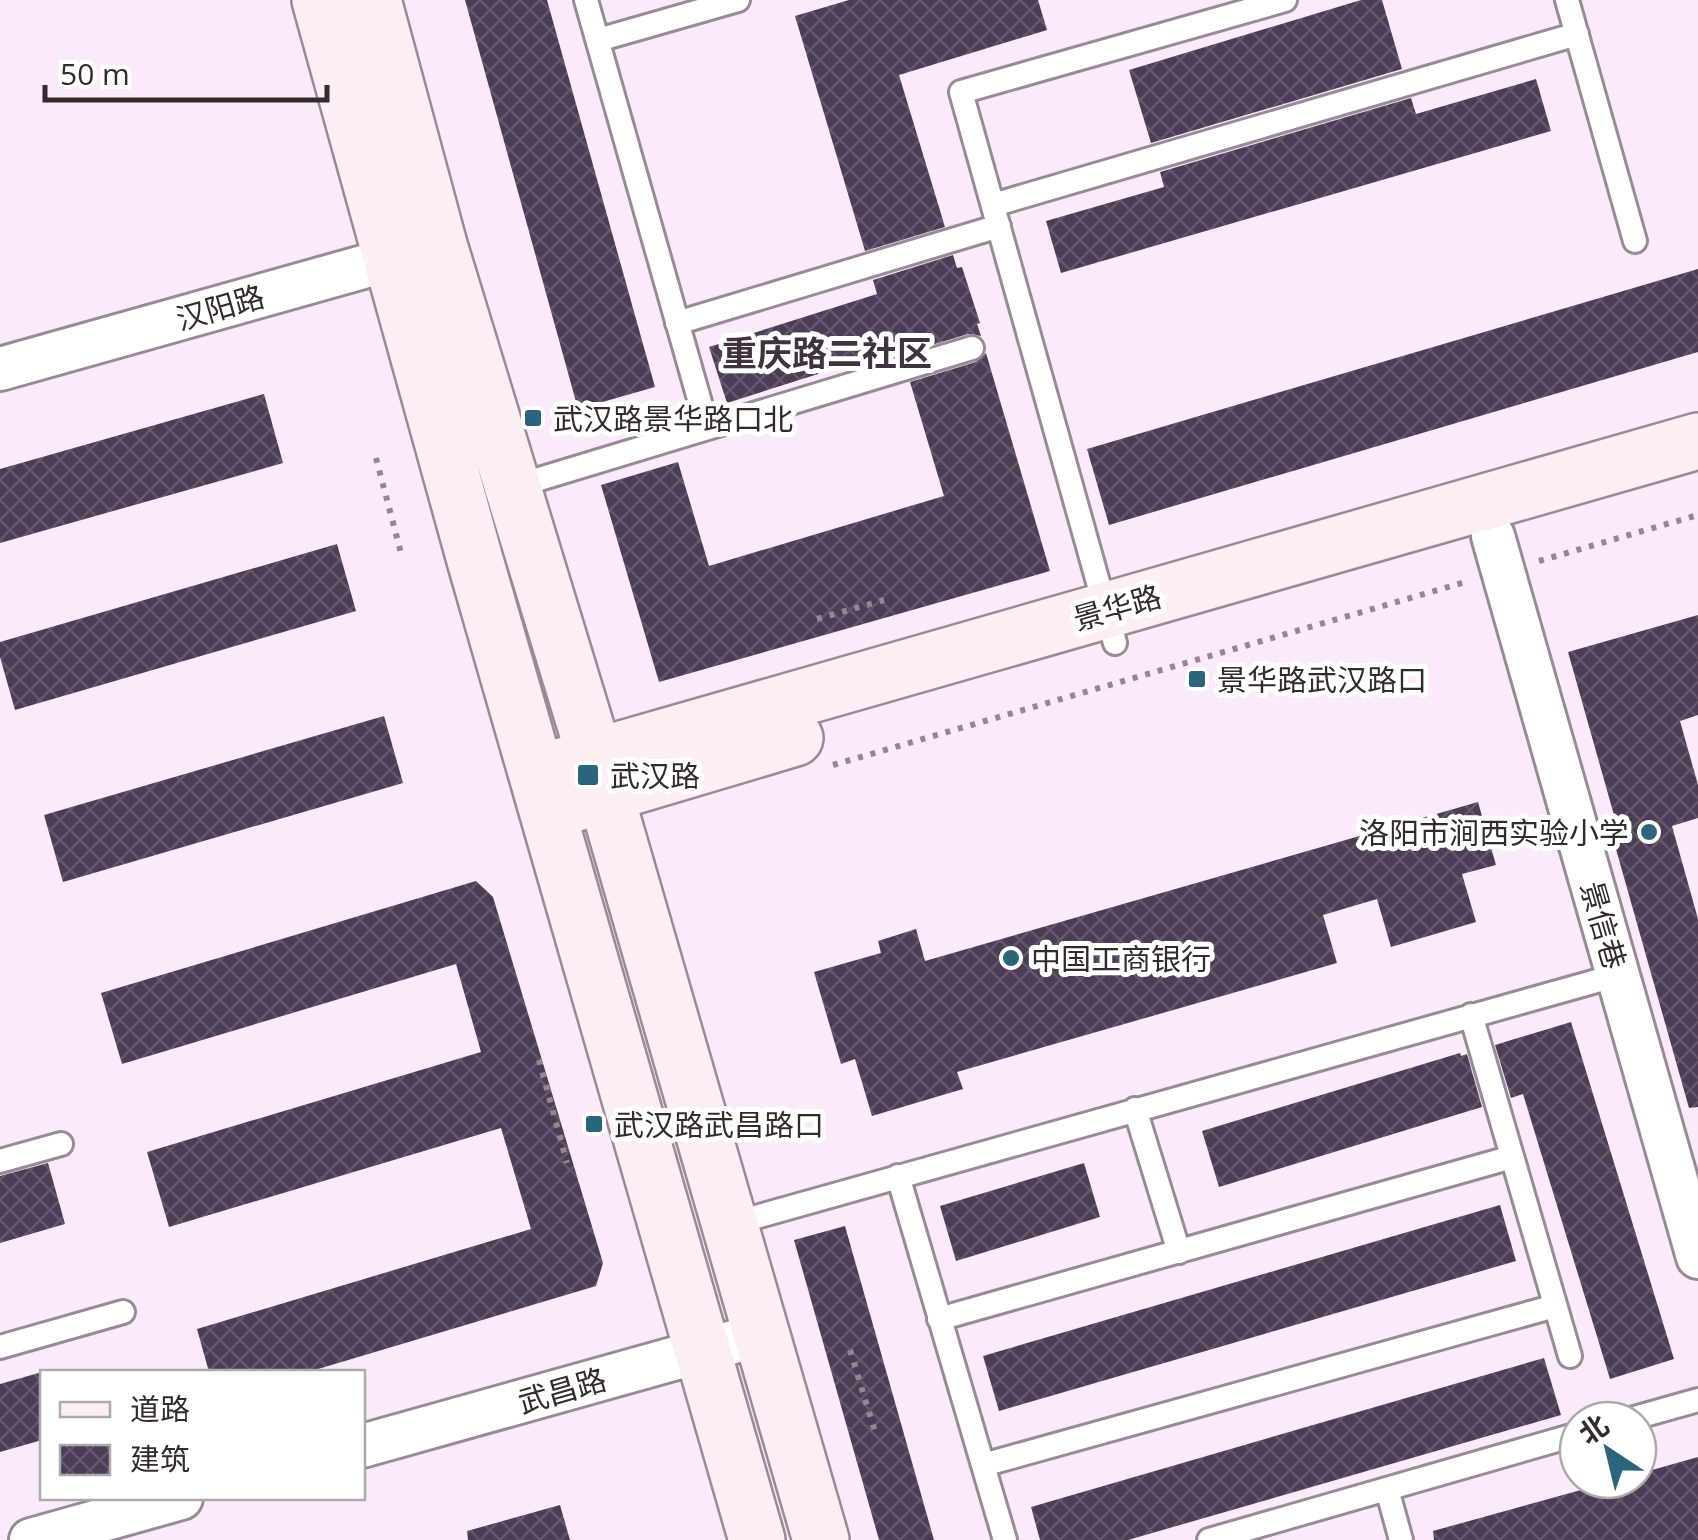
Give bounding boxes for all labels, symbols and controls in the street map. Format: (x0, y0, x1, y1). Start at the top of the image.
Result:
scale bar (45, 40, 328, 102)
text: 50 m (60, 53, 130, 94)
street label: 汉阳路 (171, 275, 269, 339)
district label: 重庆路二社区 (722, 329, 932, 376)
place label: 武汉路景华路口北 (553, 398, 793, 439)
marker: 武汉路景华路口北 (522, 407, 544, 429)
street label: 景华路 (1068, 575, 1166, 639)
place label: 景华路武汉路口 (1217, 659, 1427, 700)
marker: 景华路武汉路口 (1186, 668, 1208, 690)
place label: 武汉路 (610, 755, 700, 796)
marker: 武汉路 (575, 762, 601, 788)
place label: 洛阳市涧西实验小学 (1359, 812, 1629, 853)
marker: 洛阳市涧西实验小学 (1638, 821, 1660, 843)
street label: 景信巷 (1572, 876, 1636, 974)
place label: 中国工商银行 (1031, 938, 1211, 979)
marker: 中国工商银行 (1000, 947, 1022, 969)
place label: 武汉路武昌路口 (614, 1104, 824, 1145)
marker: 武汉路武昌路口 (583, 1113, 605, 1135)
street label: 武昌路 (513, 1358, 611, 1422)
legend (40, 1370, 365, 1500)
text: 道路 (130, 1388, 190, 1429)
north arrow (1558, 1400, 1658, 1500)
text: 北 (1571, 1405, 1615, 1452)
text: 建筑 (130, 1438, 190, 1479)

